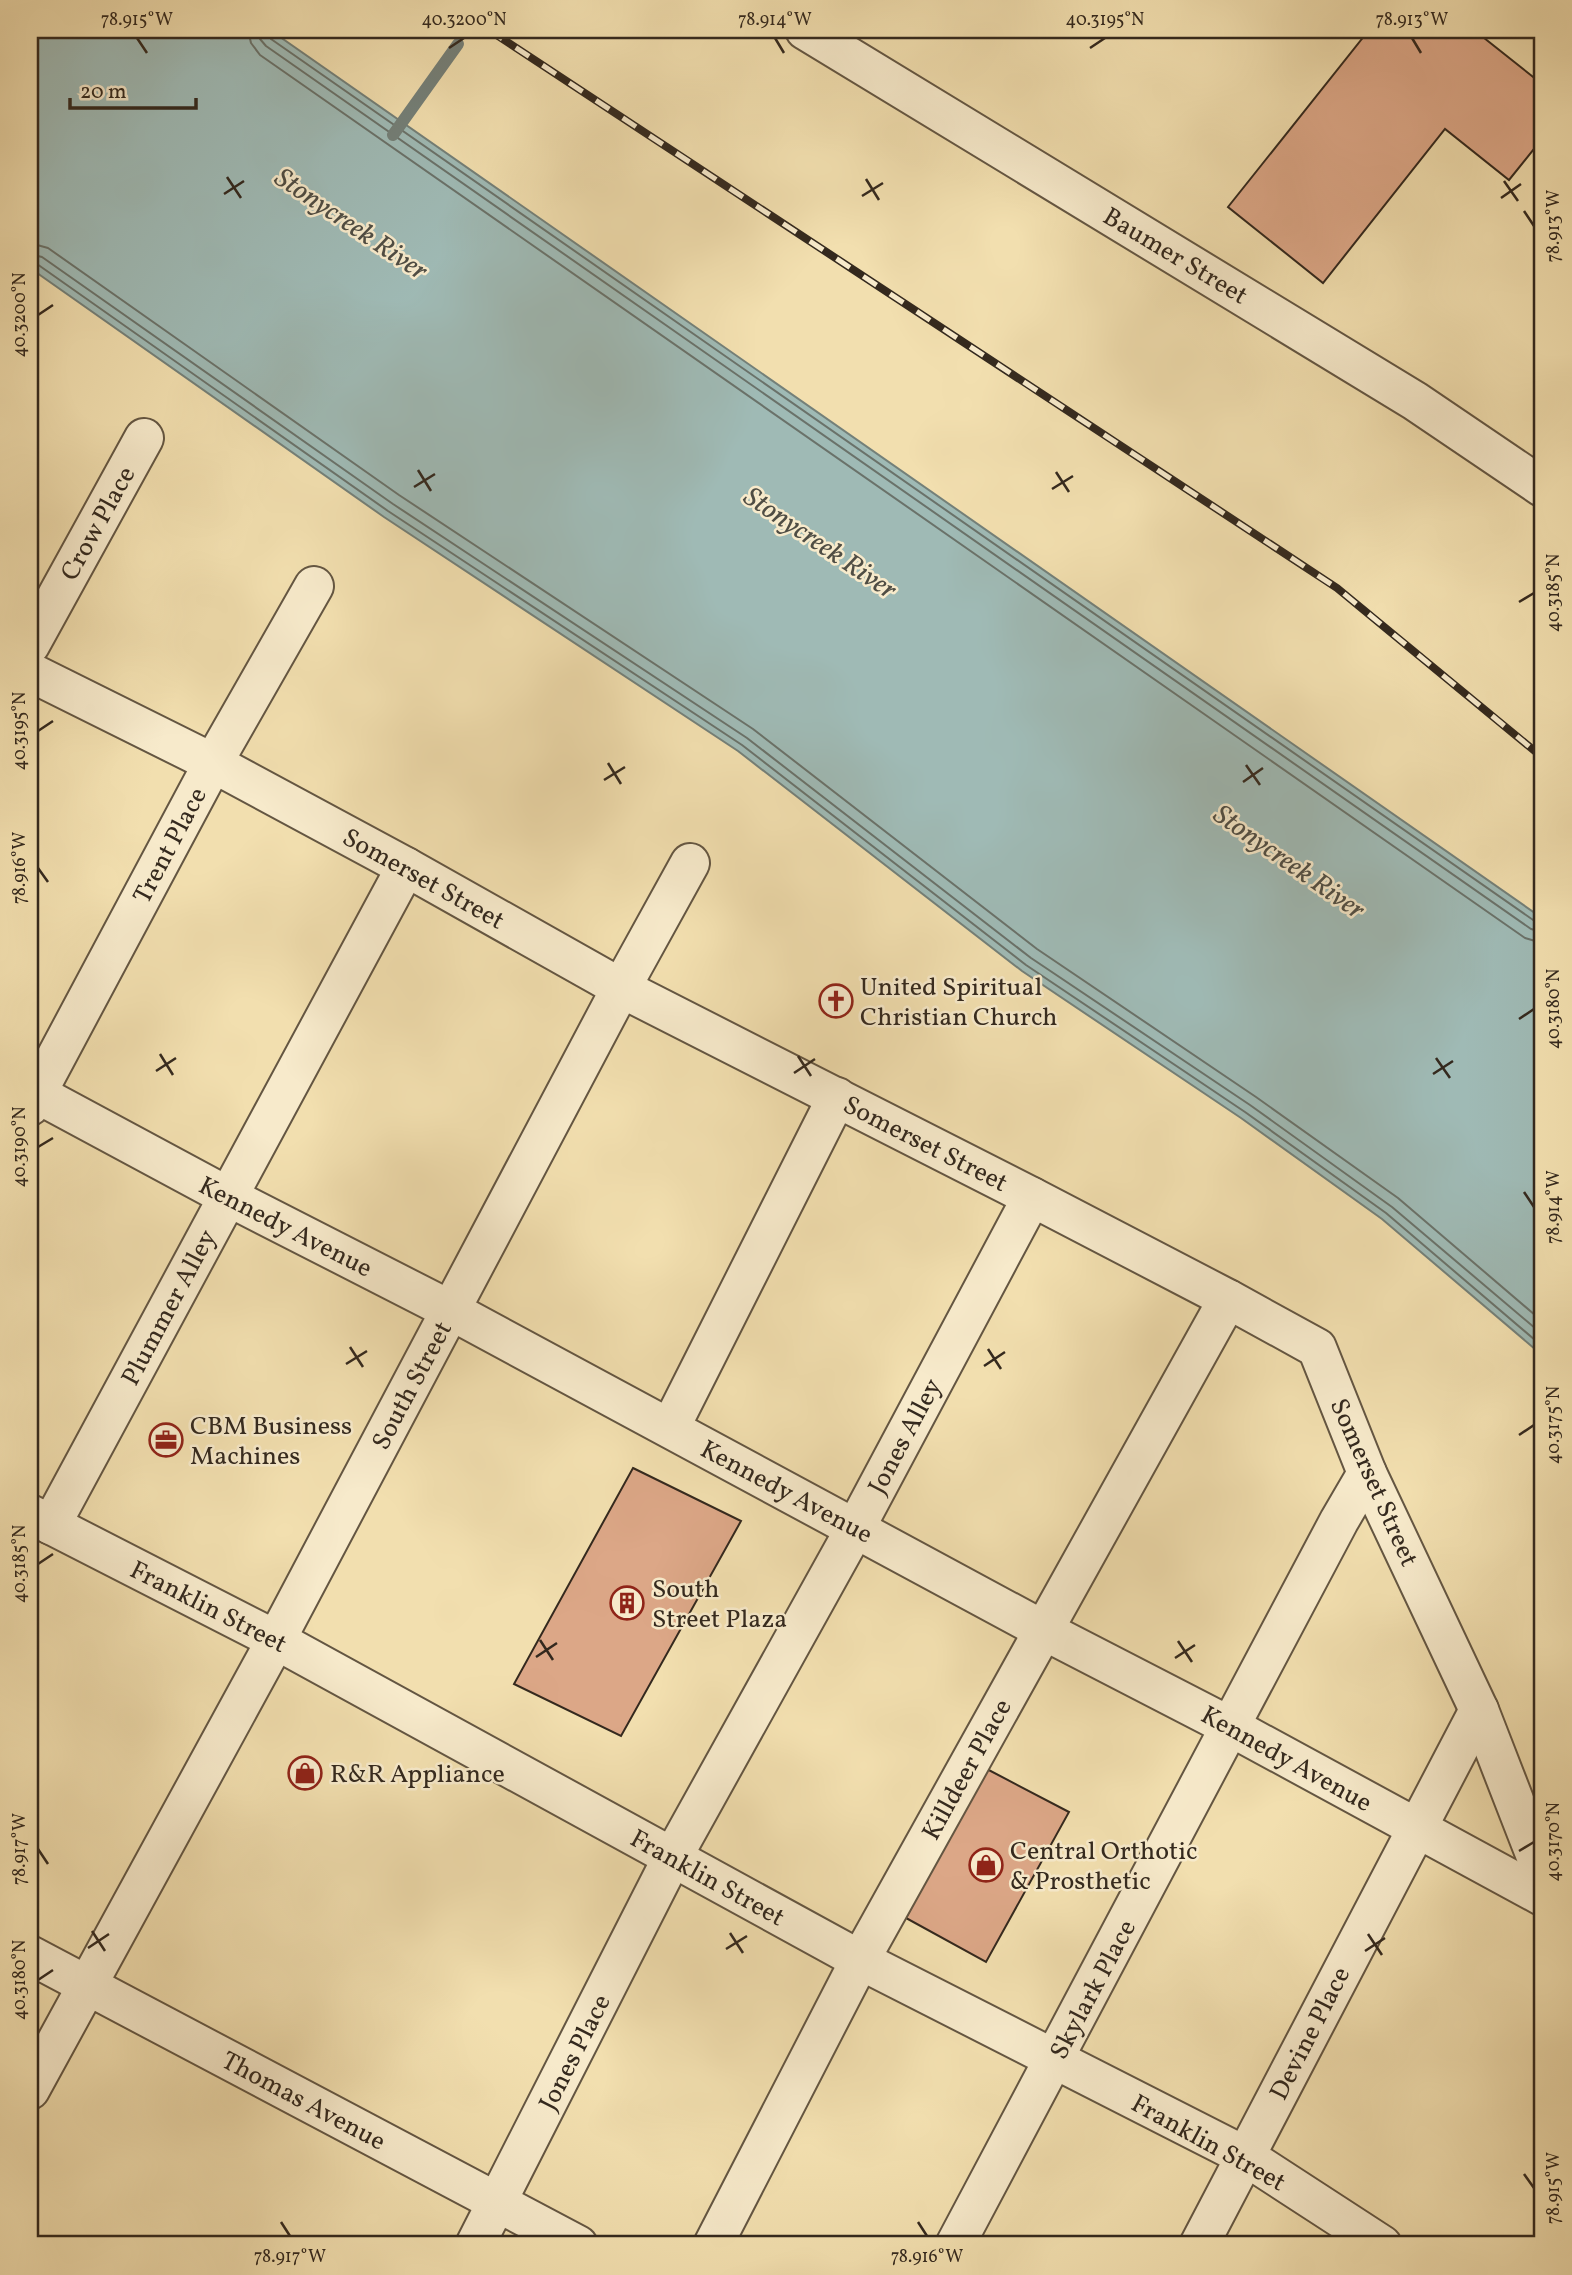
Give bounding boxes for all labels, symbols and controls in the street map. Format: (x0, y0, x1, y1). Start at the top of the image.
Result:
text: 78.915°W (101, 8, 173, 33)
text: 40.3200°N (421, 8, 507, 33)
text: 78.914°W (738, 8, 812, 33)
text: 40.3195°N (1066, 8, 1144, 33)
text: 78.913°W (1376, 8, 1448, 33)
scale bar (70, 66, 196, 110)
text: 20 m (80, 78, 126, 107)
water label: Stonycreek River (266, 159, 435, 291)
text: 78.913°W (1542, 190, 1567, 262)
street label: Baumer Street (1096, 199, 1254, 314)
text: 40.3200°N (8, 272, 33, 358)
street label: Crow Place (53, 460, 145, 588)
water label: Stonycreek River (735, 478, 904, 610)
text: 40.3185°N (1542, 554, 1567, 632)
text: 40.3195°N (8, 692, 33, 770)
street label: Trent Place (125, 781, 216, 910)
water label: Stonycreek River (1205, 796, 1373, 930)
street label: Somerset Street (335, 820, 511, 939)
text: 78.916°W (8, 832, 33, 904)
text: 40.3180°N (1542, 969, 1567, 1049)
place label: United Spiritual Christian Church (860, 970, 1057, 1036)
church icon: United Spiritual Christian Church (817, 982, 855, 1020)
street label: Somerset Street (837, 1088, 1014, 1202)
text: 40.3190°N (8, 1106, 33, 1188)
street label: Kennedy Avenue (192, 1169, 378, 1287)
text: 78.914°W (1542, 1170, 1567, 1244)
street label: Plummer Alley (114, 1224, 226, 1392)
street label: South Street (364, 1315, 462, 1457)
street label: Jones Alley (860, 1373, 951, 1501)
text: 40.3175°N (1542, 1386, 1567, 1464)
street label: Somerset Street (1320, 1393, 1426, 1573)
place label: CBM Business Machines (190, 1409, 352, 1475)
office icon: CBM Business Machines (147, 1421, 185, 1459)
street label: Kennedy Avenue (694, 1432, 879, 1553)
text: 40.3185°N (8, 1525, 33, 1603)
street label: Franklin Street (123, 1553, 293, 1663)
place label: South Street Plaza (652, 1572, 787, 1638)
building icon: South Street Plaza (608, 1584, 646, 1622)
street label: Killdeer Place (914, 1693, 1021, 1847)
street label: Kennedy Avenue (1194, 1698, 1378, 1822)
shop icon: R&R Appliance (286, 1754, 324, 1792)
place label: R&R Appliance (330, 1757, 505, 1793)
text: 40.3170°N (1542, 1802, 1567, 1882)
text: 78.917°W (8, 1813, 33, 1885)
street label: Franklin Street (623, 1821, 791, 1936)
place label: Central Orthotic & Prosthetic (1010, 1834, 1198, 1900)
shop icon: Central Orthotic & Prosthetic (967, 1846, 1005, 1884)
street label: Skylark Place (1042, 1914, 1146, 2066)
text: 40.3180°N (8, 1940, 33, 2020)
street label: Devine Place (1262, 1961, 1360, 2107)
street label: Jones Place (531, 1988, 620, 2117)
street label: Thomas Avenue (215, 2043, 392, 2160)
street label: Franklin Street (1124, 2086, 1292, 2201)
text: 78.915°W (1542, 2152, 1567, 2224)
text: 78.917°W (254, 2245, 326, 2270)
text: 78.916°W (891, 2245, 963, 2270)

